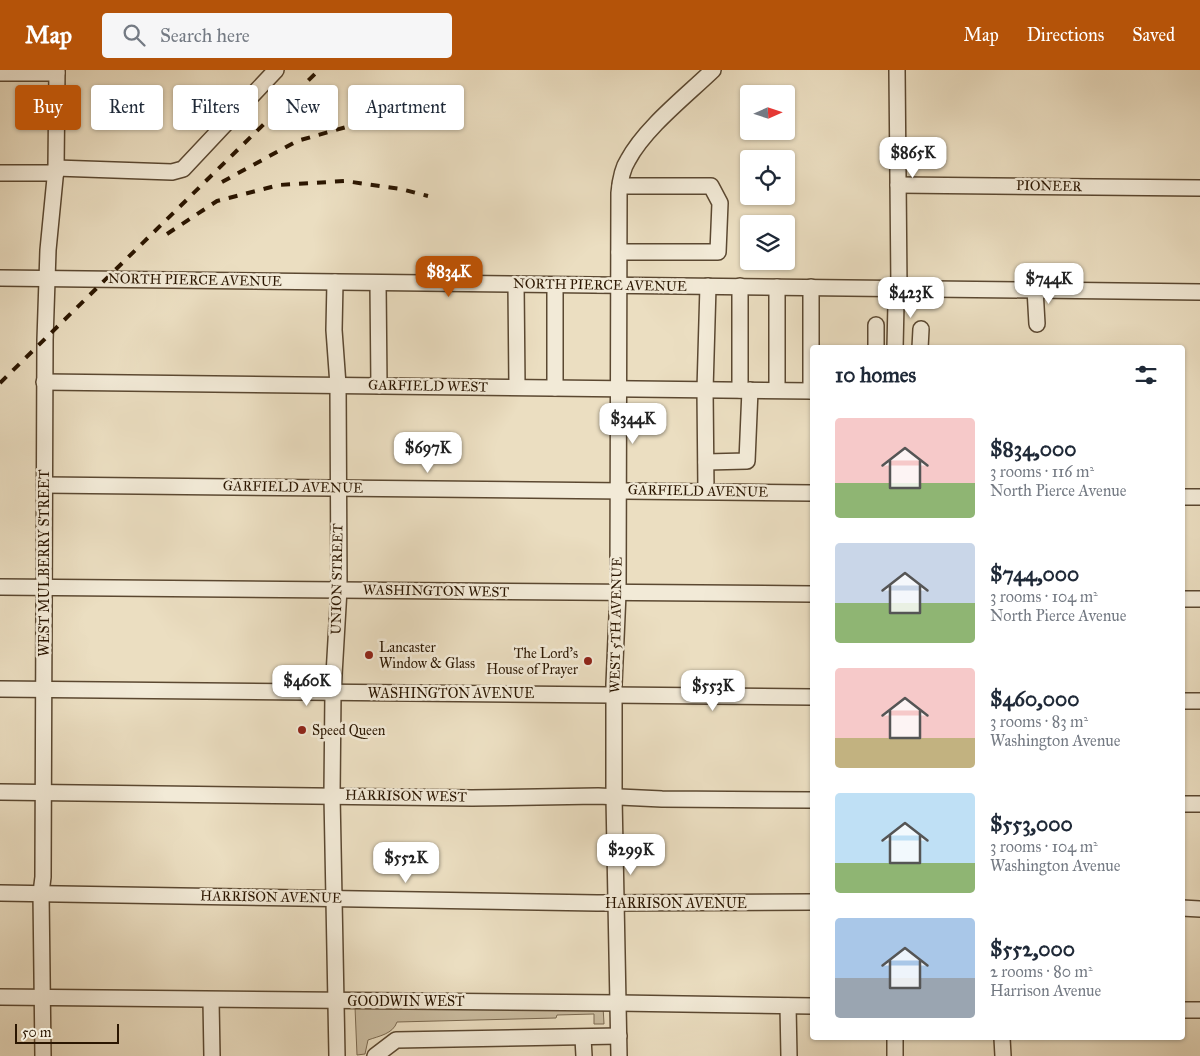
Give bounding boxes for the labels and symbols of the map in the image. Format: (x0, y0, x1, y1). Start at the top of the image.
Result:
north arrow (740, 85, 795, 140)
pin: $865K (878, 136, 948, 179)
street label: PIONEER (1016, 177, 1083, 195)
pin: $834K (414, 256, 484, 298)
pin: $744K (1014, 262, 1084, 305)
street label: NORTH PIERCE AVENUE (108, 270, 282, 290)
street label: NORTH PIERCE AVENUE (513, 275, 687, 295)
pin: $423K (876, 276, 946, 319)
street label: GARFIELD WEST (368, 376, 489, 396)
pin: $344K (598, 402, 668, 445)
pin: $697K (393, 432, 463, 474)
street label: WEST MULBERRY STREET (36, 469, 53, 657)
street label: GARFIELD AVENUE (223, 477, 363, 497)
street label: GARFIELD AVENUE (628, 481, 768, 501)
street label: UNION STREET (328, 523, 346, 635)
street label: WEST 5TH AVENUE (606, 557, 626, 693)
street label: WASHINGTON WEST (363, 581, 510, 601)
place label: Lancaster Window & Glass (379, 639, 475, 672)
place label: The Lord's House of Prayer (486, 645, 579, 678)
marker: Lancaster Window & Glass (363, 649, 375, 661)
marker: The Lord's House of Prayer (582, 655, 594, 667)
pin: $460K (272, 664, 342, 707)
pin: $553K (678, 670, 748, 712)
street label: WASHINGTON AVENUE (368, 685, 534, 702)
place label: Speed Queen (312, 722, 386, 739)
marker: Speed Queen (296, 724, 308, 736)
street label: HARRISON WEST (345, 786, 467, 806)
pin: $299K (596, 834, 666, 876)
pin: $552K (371, 842, 441, 884)
street label: HARRISON AVENUE (200, 887, 342, 907)
street label: HARRISON AVENUE (605, 895, 747, 912)
street label: GOODWIN WEST (347, 993, 465, 1010)
scale bar (15, 1021, 119, 1044)

